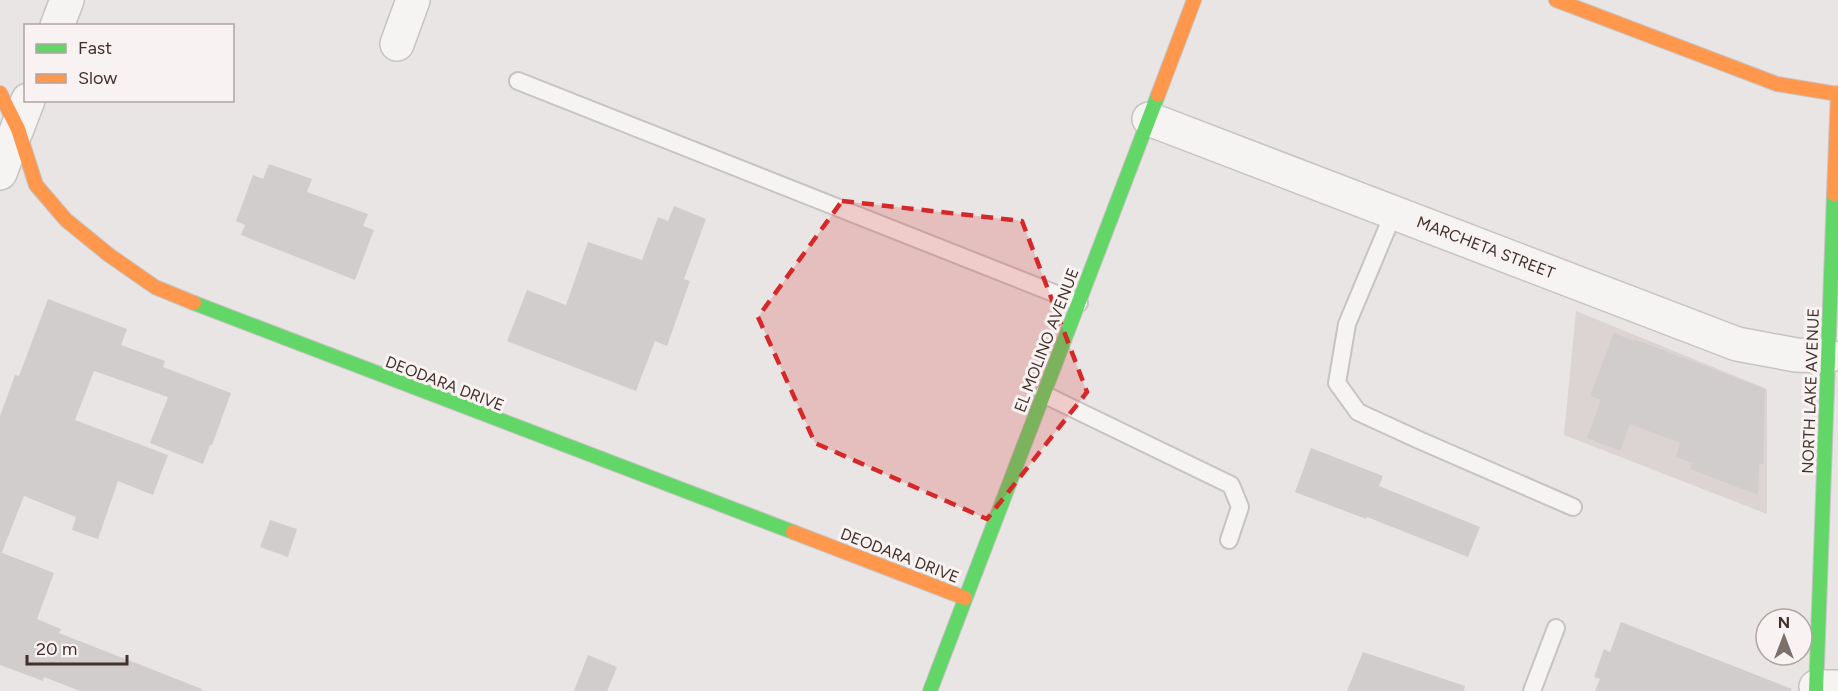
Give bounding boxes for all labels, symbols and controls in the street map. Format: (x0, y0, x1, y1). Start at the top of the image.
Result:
legend (24, 24, 234, 102)
text: Fast (78, 37, 112, 59)
text: Slow (78, 67, 117, 89)
street label: MARCHETA STREET (1414, 212, 1558, 283)
street label: EL MOLINO AVENUE (1010, 265, 1083, 415)
street label: NORTH LAKE AVENUE (1798, 308, 1823, 474)
street label: DEODARA DRIVE (383, 352, 507, 415)
street label: DEODARA DRIVE (838, 524, 962, 587)
north arrow (1754, 607, 1814, 667)
text: N (1778, 613, 1790, 632)
scale bar (27, 628, 128, 666)
text: 20 m (36, 638, 77, 660)

